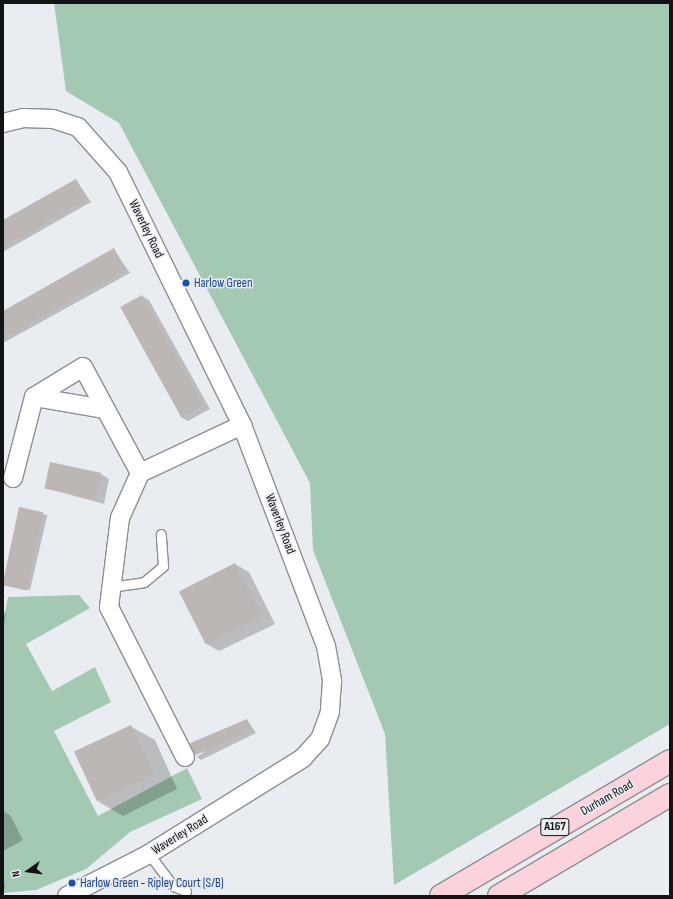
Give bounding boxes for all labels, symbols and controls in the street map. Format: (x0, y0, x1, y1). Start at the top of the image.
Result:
street label: Waverley Road (125, 197, 167, 261)
place label: Harlow Green (194, 275, 253, 291)
marker: Harlow Green (181, 278, 191, 288)
street label: Waverley Road (261, 492, 299, 556)
street label: Durham Road (578, 777, 636, 819)
street label: Waverley Road (149, 812, 211, 858)
road number: A167 (540, 817, 570, 837)
north arrow (8, 851, 48, 891)
text: N (9, 870, 23, 878)
place label: Harlow Green - Ripley Court (S/B) (80, 875, 224, 891)
marker: Harlow Green - Ripley Court (S/B) (67, 878, 77, 888)

